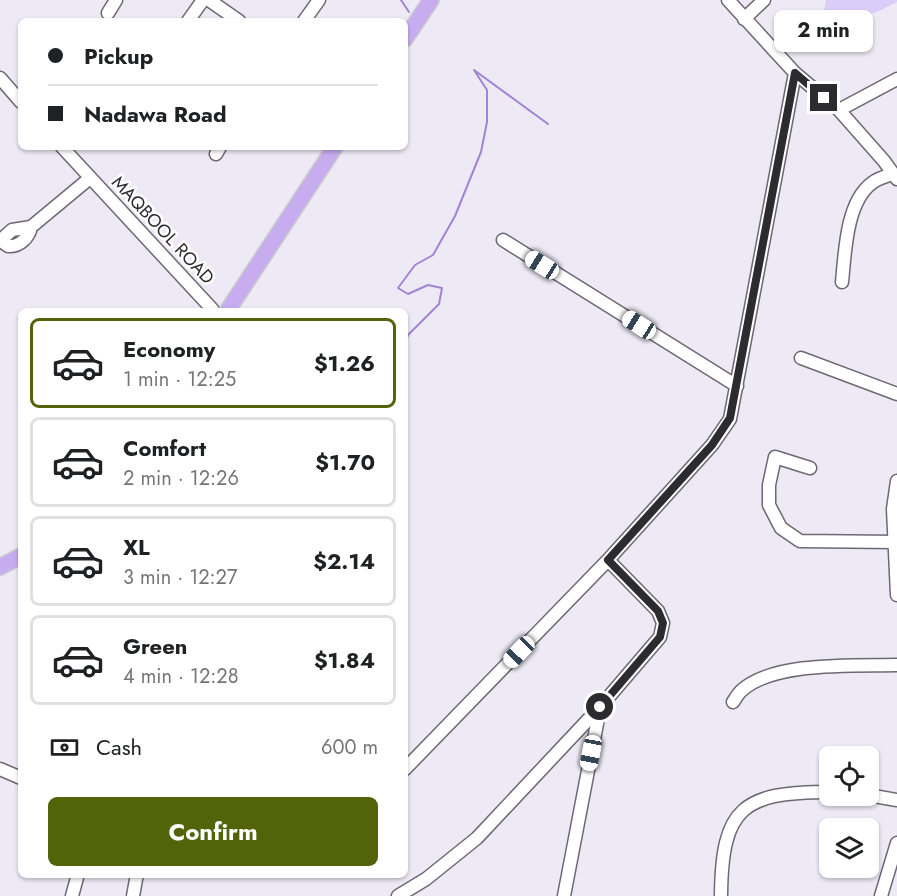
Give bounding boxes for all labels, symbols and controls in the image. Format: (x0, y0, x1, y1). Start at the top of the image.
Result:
callout: 2 min (774, 11, 874, 53)
text: 2 min (797, 16, 850, 45)
text: Pickup (84, 40, 153, 72)
route end (810, 84, 837, 111)
text: Nadawa Road (84, 98, 227, 130)
street label: MAQBOOL ROAD (106, 170, 220, 290)
car (522, 248, 562, 282)
car (619, 308, 659, 342)
text: Economy (123, 333, 215, 365)
icon: car (51, 336, 105, 390)
text: $1.26 (314, 347, 375, 379)
text: 1 min · 12:25 (123, 365, 236, 394)
text: Comfort (123, 432, 206, 464)
icon: car (51, 435, 105, 489)
text: $1.70 (315, 446, 375, 478)
text: 2 min · 12:26 (123, 464, 239, 493)
text: XL (123, 531, 150, 563)
icon: car (51, 534, 105, 588)
text: $2.14 (313, 545, 375, 577)
text: 3 min · 12:27 (123, 563, 237, 592)
text: Green (123, 630, 187, 662)
icon: car (51, 633, 105, 687)
car (500, 633, 538, 671)
text: $1.84 (314, 644, 375, 676)
text: 4 min · 12:28 (123, 662, 239, 691)
route start (586, 693, 613, 720)
icon: cash (48, 731, 81, 764)
text: Cash (96, 731, 142, 763)
text: 600 m (321, 733, 378, 762)
car (579, 734, 603, 772)
map controls (819, 746, 879, 878)
button: locate (819, 746, 879, 806)
button: Confirm (48, 797, 378, 866)
button: layers (819, 818, 879, 878)

